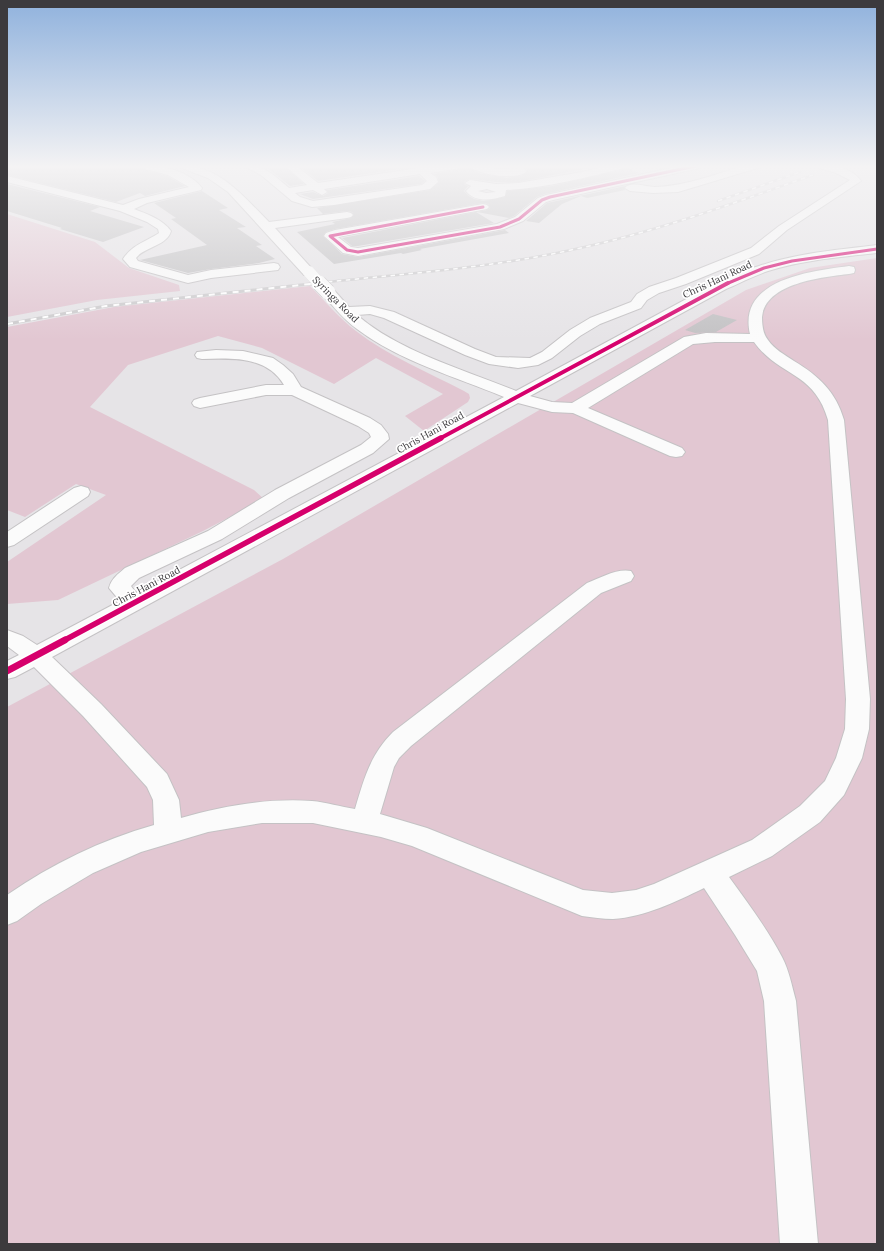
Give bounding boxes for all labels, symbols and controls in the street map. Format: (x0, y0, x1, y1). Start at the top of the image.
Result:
street label: Chris Hani Road (680, 258, 754, 301)
street label: Syringa Road (310, 273, 362, 325)
street label: Chris Hani Road (394, 409, 466, 456)
street label: Chris Hani Road (110, 563, 182, 610)

